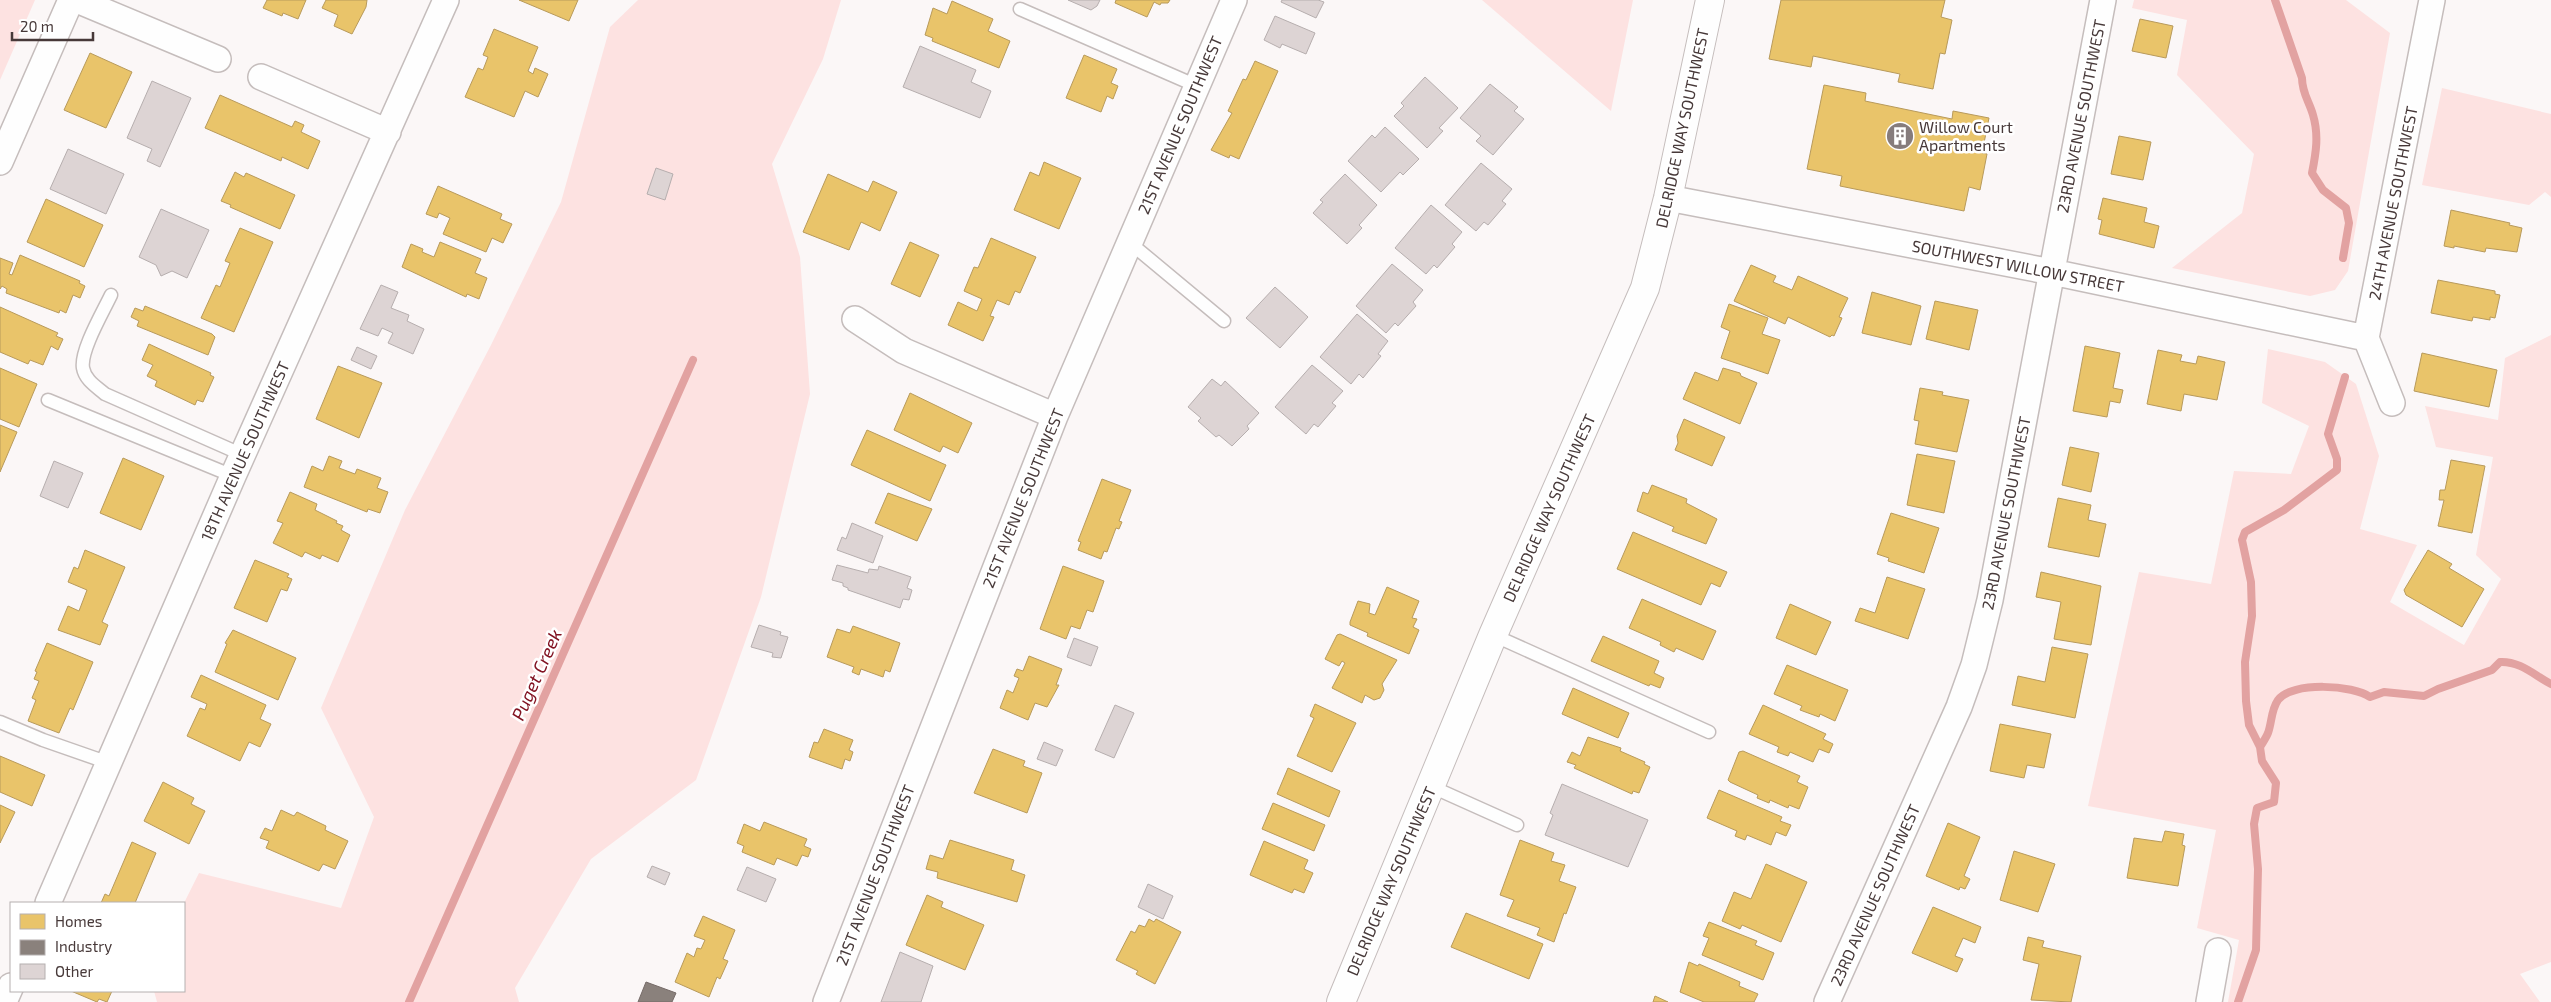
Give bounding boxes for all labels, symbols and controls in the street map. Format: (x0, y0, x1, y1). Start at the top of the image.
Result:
scale bar (12, 10, 94, 42)
text: 20 m (20, 17, 54, 35)
street label: 23RD AVENUE SOUTHWEST (2052, 17, 2109, 214)
street label: DELRIDGE WAY SOUTHWEST (1651, 26, 1712, 230)
street label: 21ST AVENUE SOUTHWEST (1133, 33, 1226, 217)
street label: 24TH AVENUE SOUTHWEST (2364, 104, 2421, 301)
place label: Willow Court Apartments (1919, 117, 2013, 154)
building icon: Willow Court Apartments (1885, 121, 1915, 151)
street label: SOUTHWEST WILLOW STREET (1910, 236, 2126, 295)
street label: 18TH AVENUE SOUTHWEST (196, 358, 293, 544)
street label: 21ST AVENUE SOUTHWEST (978, 405, 1067, 590)
street label: DELRIDGE WAY SOUTHWEST (1498, 411, 1599, 605)
street label: 23RD AVENUE SOUTHWEST (1977, 414, 2034, 611)
water label: Puget Creek (506, 626, 566, 724)
street label: 21ST AVENUE SOUTHWEST (831, 782, 918, 968)
street label: DELRIDGE WAY SOUTHWEST (1342, 783, 1439, 978)
street label: 23RD AVENUE SOUTHWEST (1826, 801, 1923, 989)
legend (10, 902, 185, 992)
text: Homes (55, 912, 102, 930)
text: Industry (55, 937, 112, 955)
text: Other (55, 962, 94, 980)

